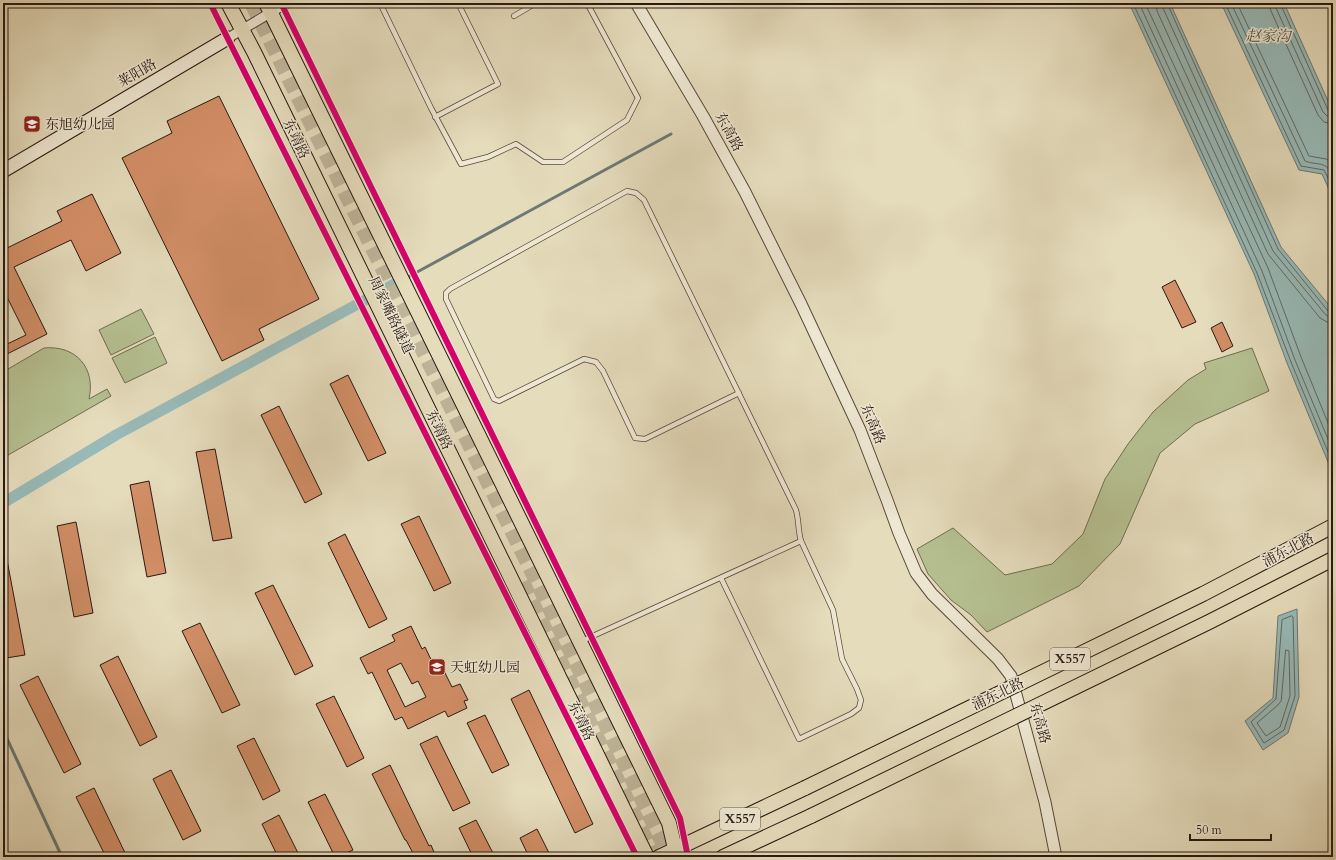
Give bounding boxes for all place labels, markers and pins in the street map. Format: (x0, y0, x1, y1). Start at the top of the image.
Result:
school or university icon: 东旭幼儿园 (22, 114, 42, 134)
place label: 东旭幼儿园 (45, 115, 115, 134)
school or university icon: 天虹幼儿园 (427, 657, 447, 677)
place label: 天虹幼儿园 (450, 658, 520, 677)

